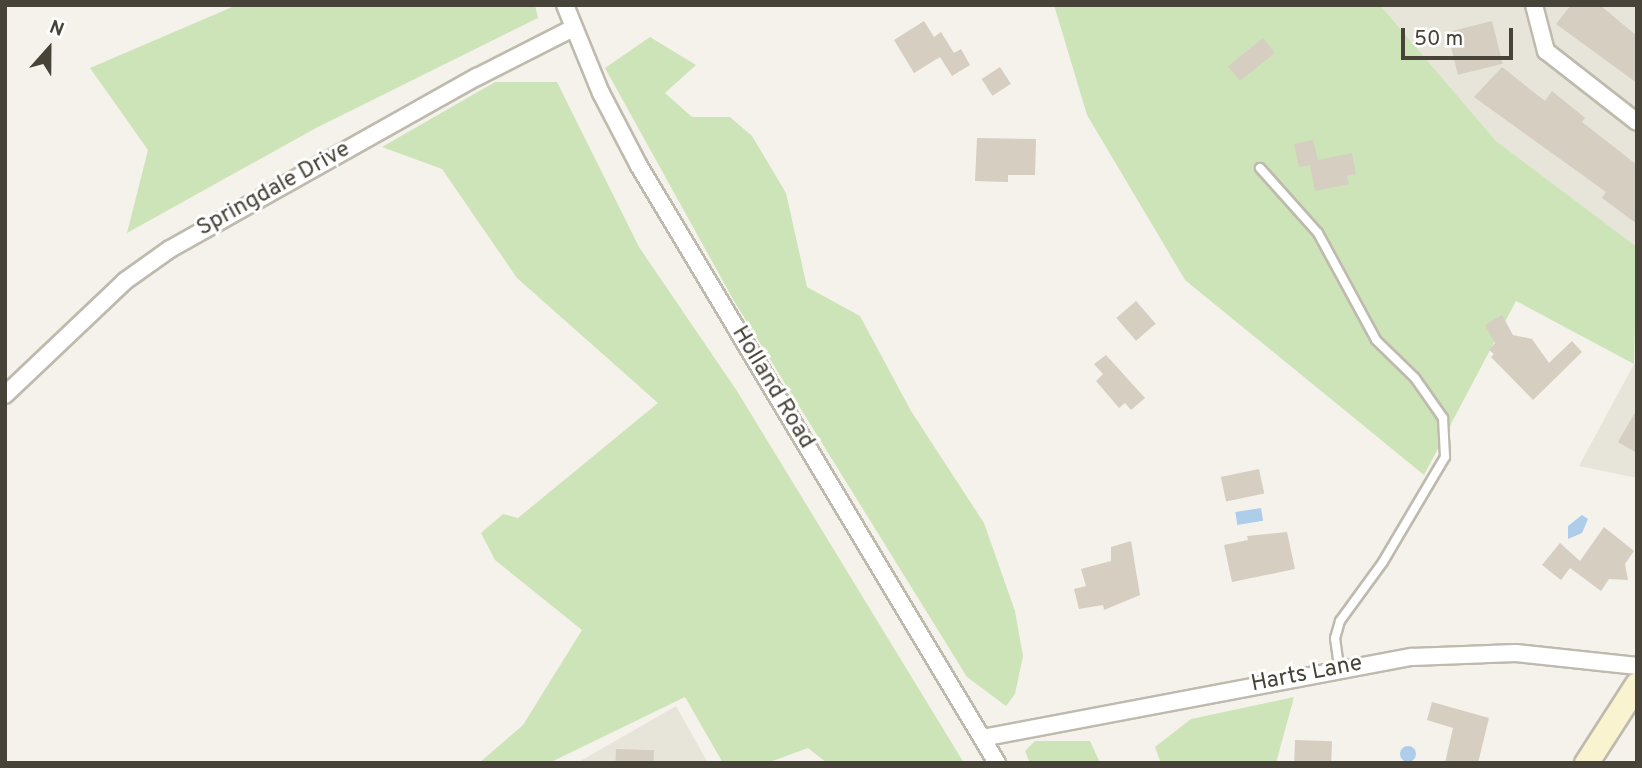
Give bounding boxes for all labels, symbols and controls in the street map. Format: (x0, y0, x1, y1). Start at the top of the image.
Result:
north arrow (14, 14, 84, 84)
scale bar (1404, 14, 1516, 58)
text: N (46, 16, 67, 43)
text: 50 m (1414, 26, 1463, 53)
street label: Springdale Drive (193, 137, 355, 243)
street label: Holland Road (725, 322, 819, 454)
street label: Harts Lane (1249, 651, 1365, 699)

